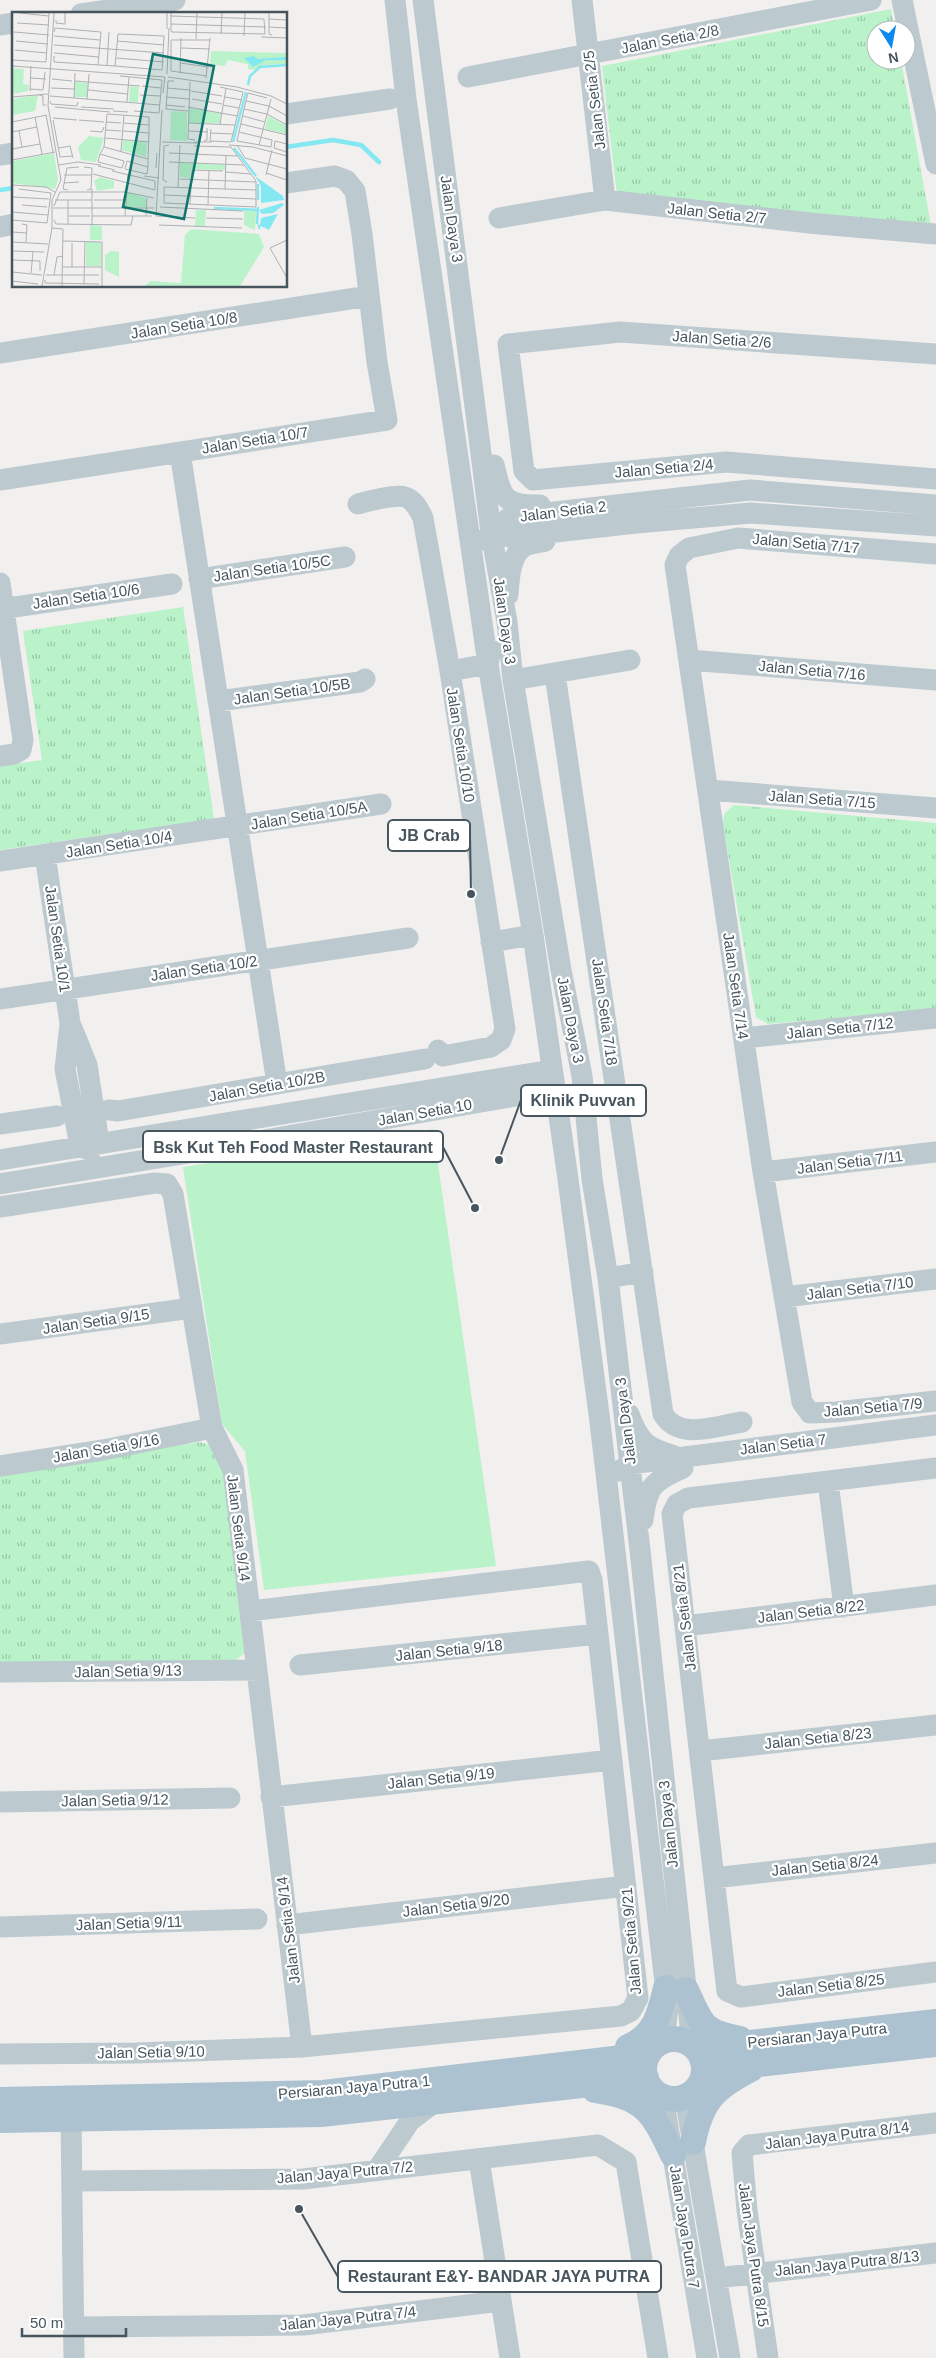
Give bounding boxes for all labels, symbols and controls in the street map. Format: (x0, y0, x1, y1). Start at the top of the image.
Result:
inset map (12, 12, 288, 288)
north arrow (866, 20, 916, 70)
street label: Jalan Setia 2/8 (620, 21, 720, 57)
text: N (887, 49, 900, 67)
street label: Jalan Setia 2/5 (580, 50, 608, 150)
street label: Jalan Daya 3 (437, 174, 467, 264)
street label: Jalan Setia 2/7 (667, 199, 767, 227)
street label: Jalan Setia 10/8 (130, 308, 238, 342)
street label: Jalan Setia 2/6 (672, 327, 772, 351)
street label: Jalan Setia 10/7 (201, 423, 309, 457)
street label: Jalan Setia 2/4 (614, 455, 714, 481)
street label: Jalan Setia 2 (519, 497, 607, 525)
street label: Jalan Setia 7/17 (752, 530, 860, 556)
street label: Jalan Setia 10/5C (212, 551, 332, 585)
street label: Jalan Daya 3 (490, 576, 520, 666)
street label: Jalan Setia 10/6 (32, 580, 140, 612)
street label: Jalan Setia 7/16 (758, 657, 866, 683)
street label: Jalan Setia 10/5B (233, 674, 351, 708)
street label: Jalan Setia 10/10 (444, 686, 478, 804)
street label: Jalan Setia 7/15 (768, 787, 876, 811)
street label: Jalan Setia 10/5A (250, 797, 368, 833)
callout: JB Crab (388, 820, 470, 851)
street label: Jalan Setia 10/4 (65, 827, 173, 861)
text: JB Crab (398, 827, 460, 844)
street label: Jalan Setia 10/1 (42, 885, 74, 993)
street label: Jalan Setia 7/14 (720, 932, 752, 1040)
street label: Jalan Setia 10/2 (150, 952, 258, 984)
street label: Jalan Setia 7/18 (589, 958, 621, 1066)
street label: Jalan Daya 3 (554, 975, 588, 1065)
street label: Jalan Setia 7/12 (786, 1014, 894, 1042)
street label: Jalan Setia 10/2B (208, 1067, 326, 1105)
callout: Klinik Puvvan (521, 1085, 646, 1116)
text: Klinik Puvvan (531, 1092, 635, 1109)
street label: Jalan Setia 10 (377, 1095, 473, 1129)
callout: Bsk Kut Teh Food Master Restaurant (143, 1131, 443, 1162)
text: Bsk Kut Teh Food Master Restaurant (153, 1139, 434, 1156)
street label: Jalan Setia 7/11 (796, 1147, 904, 1177)
street label: Jalan Setia 7/10 (806, 1273, 914, 1303)
street label: Jalan Setia 9/15 (42, 1305, 150, 1337)
street label: Jalan Daya 3 (611, 1377, 639, 1465)
street label: Jalan Setia 7/9 (823, 1394, 923, 1420)
street label: Jalan Setia 9/16 (52, 1430, 160, 1466)
street label: Jalan Setia 7 (739, 1430, 827, 1458)
street label: Jalan Setia 9/14 (224, 1474, 254, 1582)
street label: Jalan Setia 8/21 (669, 1563, 699, 1671)
street label: Jalan Setia 8/22 (757, 1596, 865, 1626)
street label: Jalan Setia 9/18 (395, 1636, 503, 1664)
street label: Jalan Setia 9/13 (74, 1662, 182, 1680)
street label: Jalan Setia 8/23 (764, 1724, 872, 1752)
street label: Jalan Setia 9/19 (387, 1764, 495, 1792)
street label: Jalan Daya 3 (655, 1780, 681, 1868)
street label: Jalan Setia 9/12 (61, 1791, 169, 1809)
street label: Jalan Setia 8/24 (771, 1851, 879, 1879)
street label: Jalan Setia 9/14 (273, 1876, 303, 1984)
street label: Jalan Setia 9/21 (618, 1887, 644, 1995)
street label: Jalan Setia 9/20 (402, 1890, 510, 1920)
street label: Jalan Setia 9/11 (76, 1913, 182, 1933)
street label: Jalan Setia 8/25 (777, 1970, 885, 2000)
street label: Persiaran Jaya Putra (746, 2019, 888, 2051)
street label: Jalan Setia 9/10 (97, 2043, 205, 2061)
street label: Persiaran Jaya Putra 1 (277, 2072, 431, 2102)
street label: Jalan Jaya Putra 8/14 (764, 2118, 910, 2152)
street label: Jalan Jaya Putra 7/2 (276, 2158, 414, 2186)
street label: Jalan Jaya Putra 7 (667, 2164, 703, 2290)
street label: Jalan Jaya Putra 8/15 (735, 2182, 773, 2328)
street label: Jalan Jaya Putra 8/13 (774, 2247, 920, 2279)
callout: Restaurant E&Y- BANDAR JAYA PUTRA (338, 2261, 661, 2292)
text: Restaurant E&Y- BANDAR JAYA PUTRA (348, 2268, 651, 2285)
street label: Jalan Jaya Putra 7/4 (279, 2302, 417, 2334)
scale bar (22, 2306, 126, 2338)
text: 50 m (30, 2314, 63, 2331)

